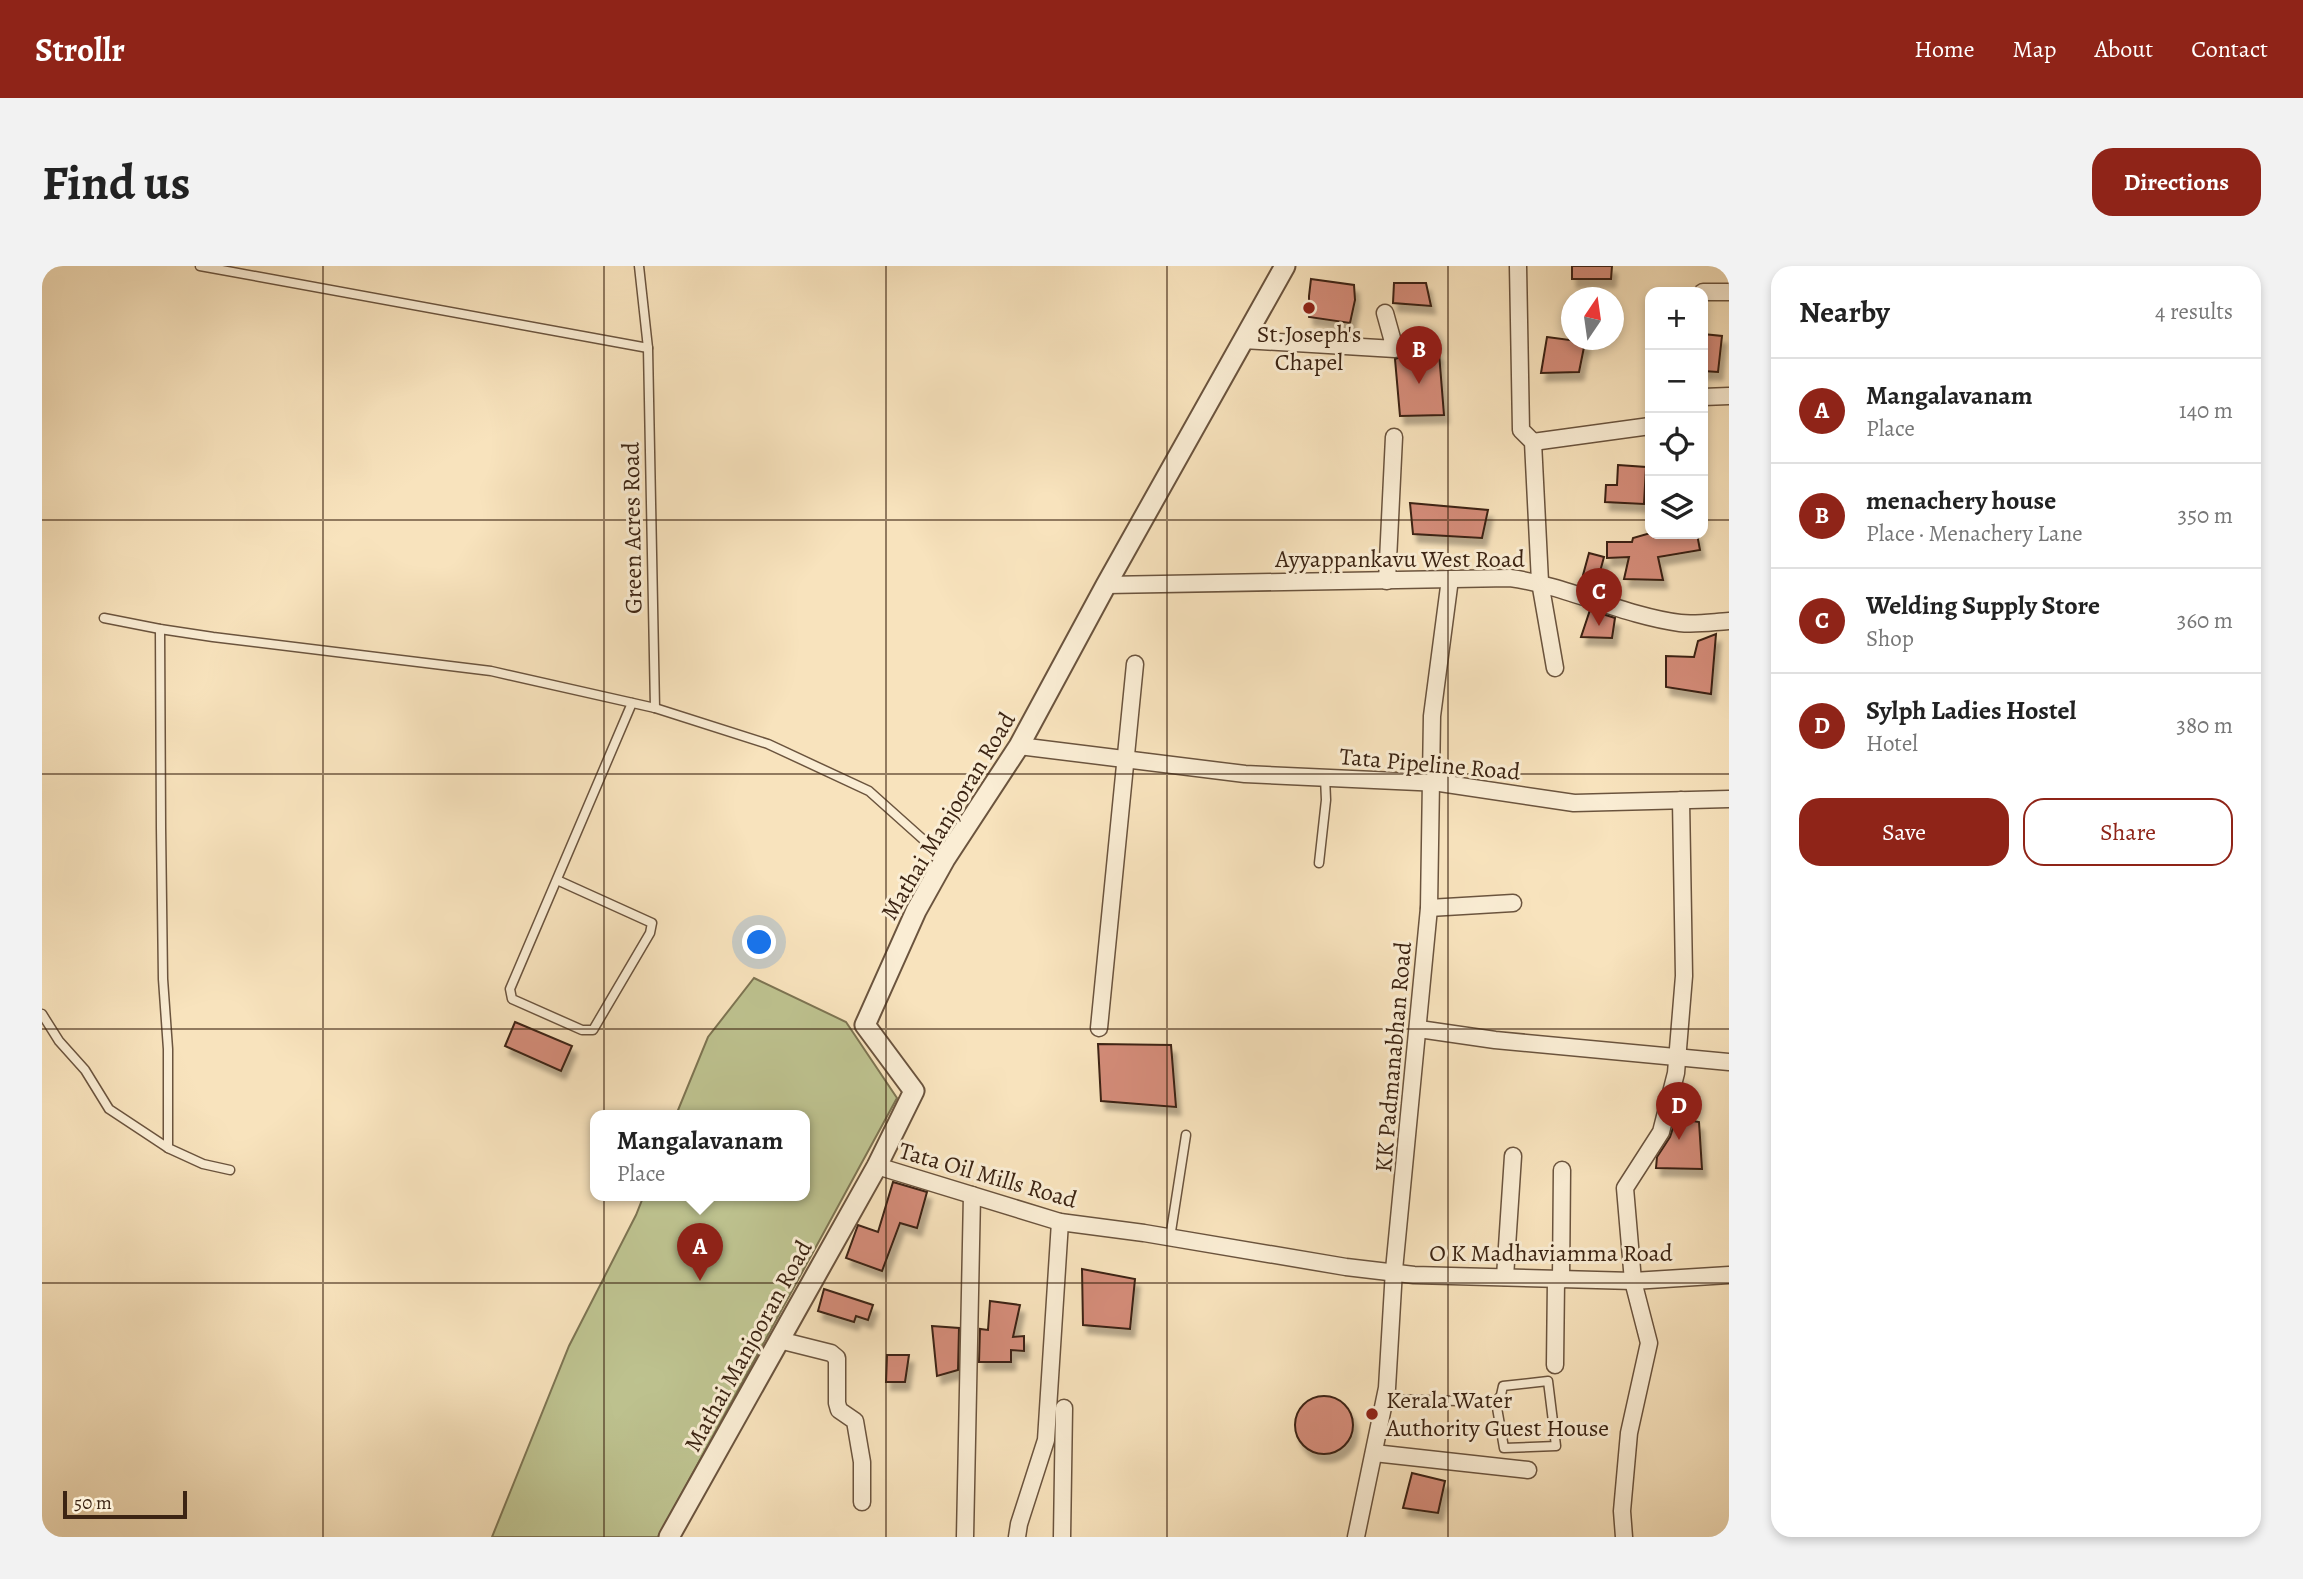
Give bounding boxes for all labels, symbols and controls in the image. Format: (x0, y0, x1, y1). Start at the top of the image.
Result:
text: Strollr (35, 27, 125, 72)
text: Home (1914, 33, 1975, 65)
text: Map (2013, 33, 2057, 65)
text: About (2095, 33, 2153, 65)
text: Contact (2191, 33, 2268, 65)
button: Directions (2092, 148, 2261, 216)
text: Find us (42, 149, 190, 216)
north arrow (1561, 287, 1624, 350)
map controls (1645, 287, 1708, 539)
button: + (1645, 287, 1708, 350)
text: Nearby (1799, 292, 1890, 332)
text: 4 results (2155, 296, 2233, 327)
marker: St.Joseph's Chapel (1301, 300, 1317, 316)
place label: St.Joseph's Chapel (1257, 318, 1361, 378)
pin: B (1396, 326, 1442, 384)
button: − (1645, 350, 1708, 413)
text: Mangalavanam (1866, 378, 2033, 413)
text: A (1815, 395, 1829, 426)
text: 140 m (2179, 395, 2233, 426)
button: locate (1645, 413, 1708, 476)
text: Place (1866, 413, 1915, 444)
street label: Green Acres Road (615, 442, 649, 614)
button: layers (1645, 476, 1708, 539)
text: menachery house (1866, 483, 2056, 518)
text: B (1815, 500, 1829, 531)
text: 350 m (2178, 500, 2233, 531)
text: Place · Menachery Lane (1866, 518, 2083, 549)
street label: Ayyappankavu West Road (1274, 543, 1525, 575)
pin: C (1576, 568, 1622, 626)
text: Welding Supply Store (1866, 588, 2100, 623)
text: C (1815, 605, 1829, 636)
text: 360 m (2177, 605, 2233, 636)
text: Shop (1866, 623, 1914, 654)
text: Sylph Ladies Hostel (1866, 693, 2076, 728)
street label: Mathai Manjooran Road (873, 706, 1023, 926)
text: D (1814, 710, 1830, 741)
text: 380 m (2176, 710, 2233, 741)
text: Hotel (1866, 728, 1918, 759)
street label: Tata Pipeline Road (1338, 740, 1522, 788)
button: Save (1799, 798, 2009, 866)
button: Share (2023, 798, 2233, 866)
your location (742, 925, 776, 959)
street label: KK Padmanabhan Road (1367, 940, 1419, 1174)
pin: D (1656, 1082, 1702, 1140)
popup (590, 1110, 810, 1201)
text: Mangalavanam (617, 1123, 783, 1158)
street label: Tata Oil Mills Road (895, 1134, 1081, 1216)
text: Place (617, 1158, 665, 1189)
pin: A (677, 1223, 723, 1281)
street label: Mathai Manjooran Road (677, 1234, 820, 1457)
street label: O K Madhaviamma Road (1429, 1237, 1673, 1269)
place label: Kerala Water Authority Guest House (1385, 1384, 1609, 1444)
marker: Kerala Water Authority Guest House (1364, 1406, 1380, 1422)
scale bar (63, 1488, 187, 1520)
text: 50 m (74, 1490, 112, 1516)

